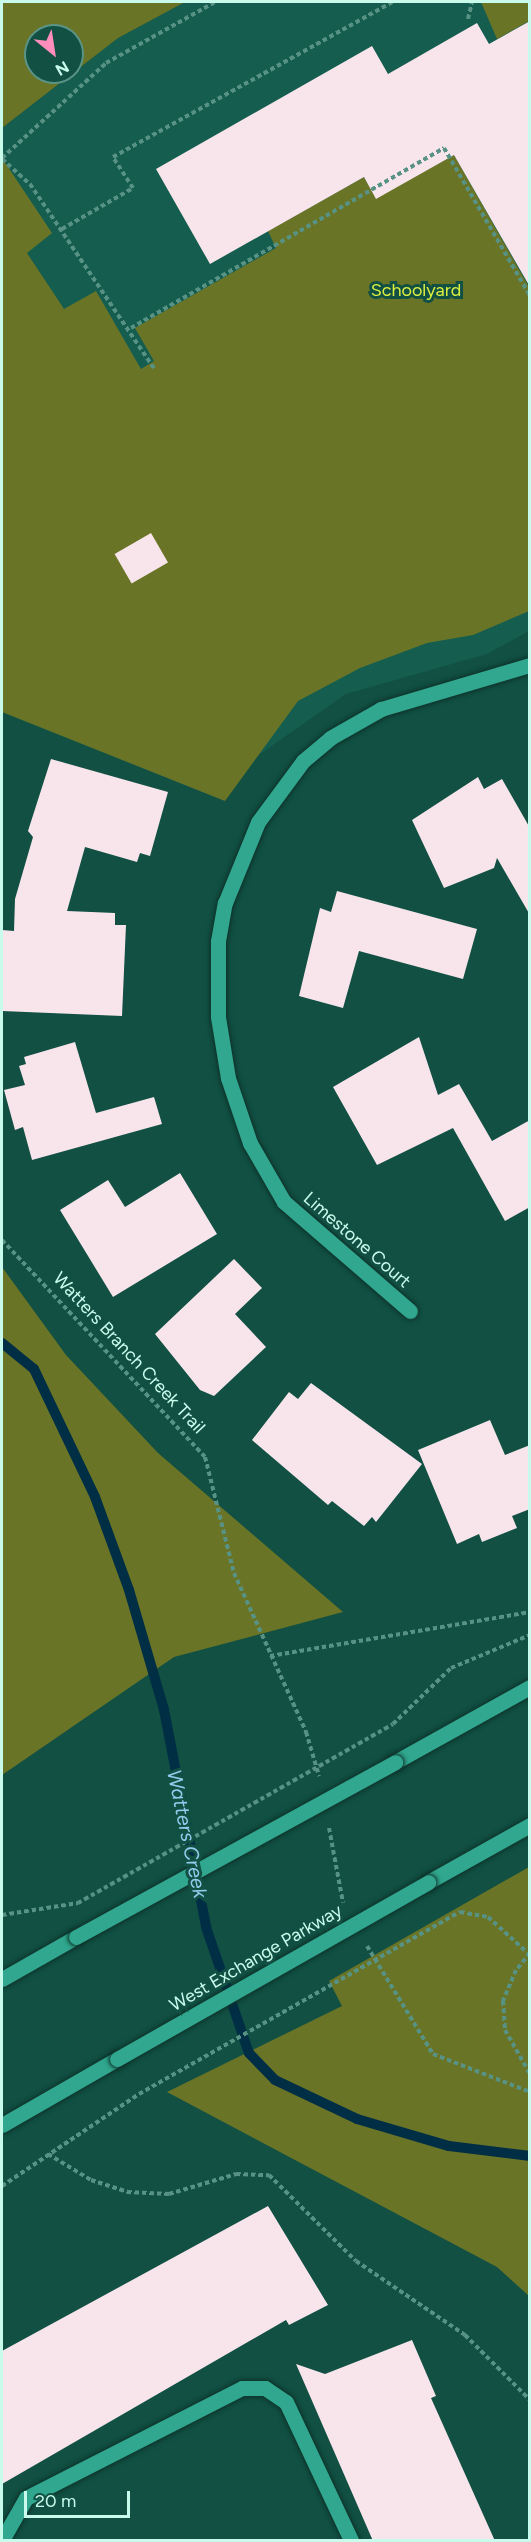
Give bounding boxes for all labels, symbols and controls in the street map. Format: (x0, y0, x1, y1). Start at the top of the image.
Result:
north arrow (24, 24, 84, 84)
text: N (52, 57, 72, 80)
park label: Schoolyard (371, 279, 461, 301)
street label: Limestone Court (299, 1188, 415, 1292)
street label: Watters Branch Creek Trail (48, 1268, 210, 1438)
water label: Watters Creek (162, 1768, 212, 1900)
street label: West Exchange Parkway (166, 1900, 346, 2016)
scale bar (27, 2479, 134, 2517)
text: 20 m (35, 2490, 76, 2512)

